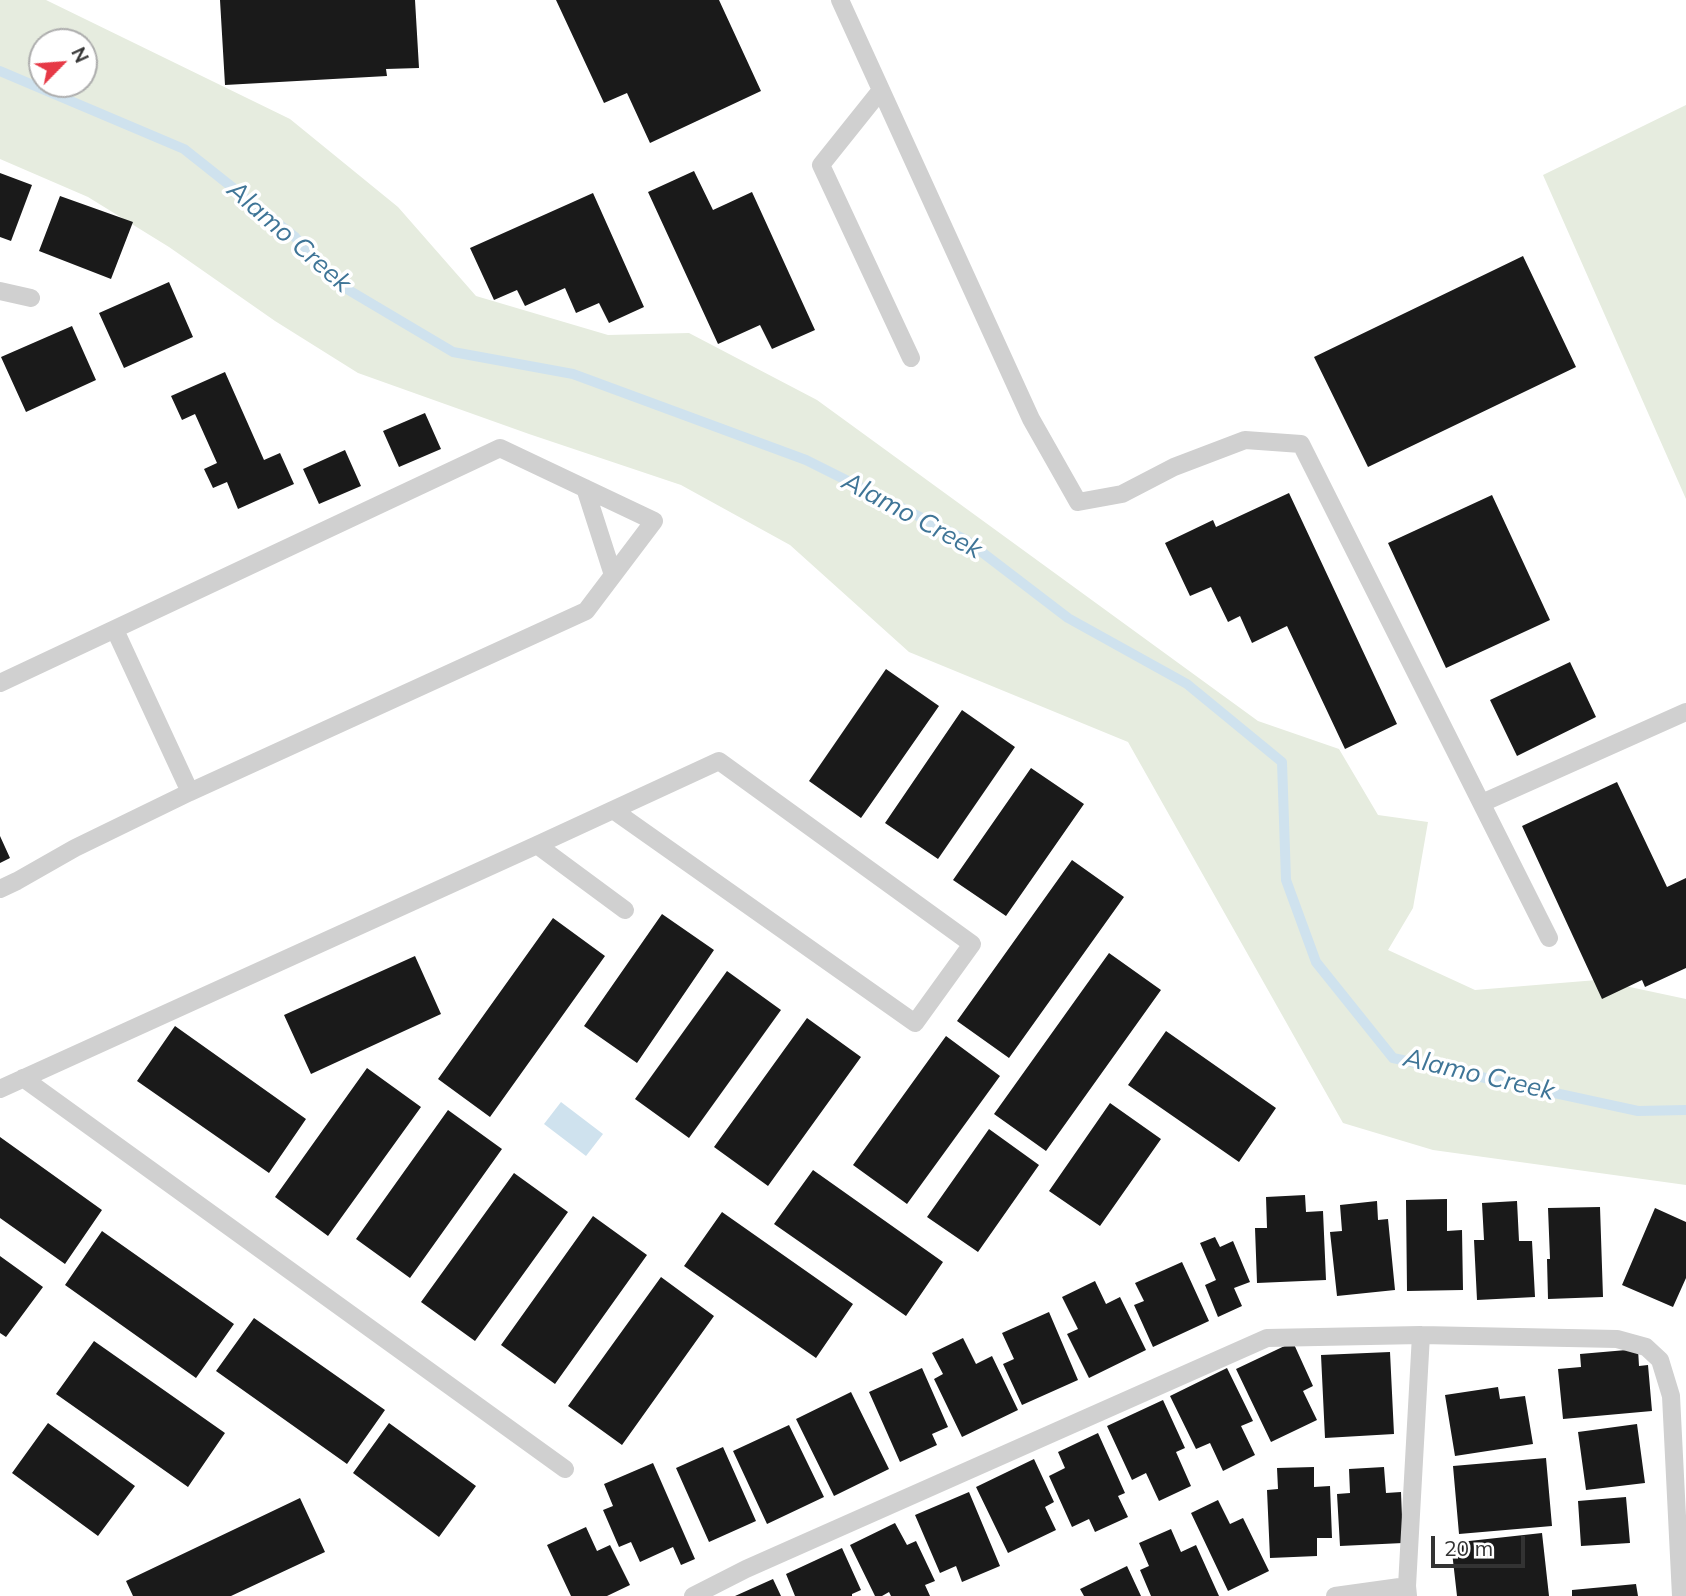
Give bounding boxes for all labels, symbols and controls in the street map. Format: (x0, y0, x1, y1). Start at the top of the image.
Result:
north arrow (28, 28, 98, 98)
text: N (66, 43, 94, 67)
water label: Alamo Creek (221, 175, 357, 299)
water label: Alamo Creek (837, 466, 987, 566)
water label: Alamo Creek (1400, 1042, 1558, 1108)
scale bar (1434, 1522, 1528, 1566)
text: 20 m (1444, 1535, 1493, 1561)

